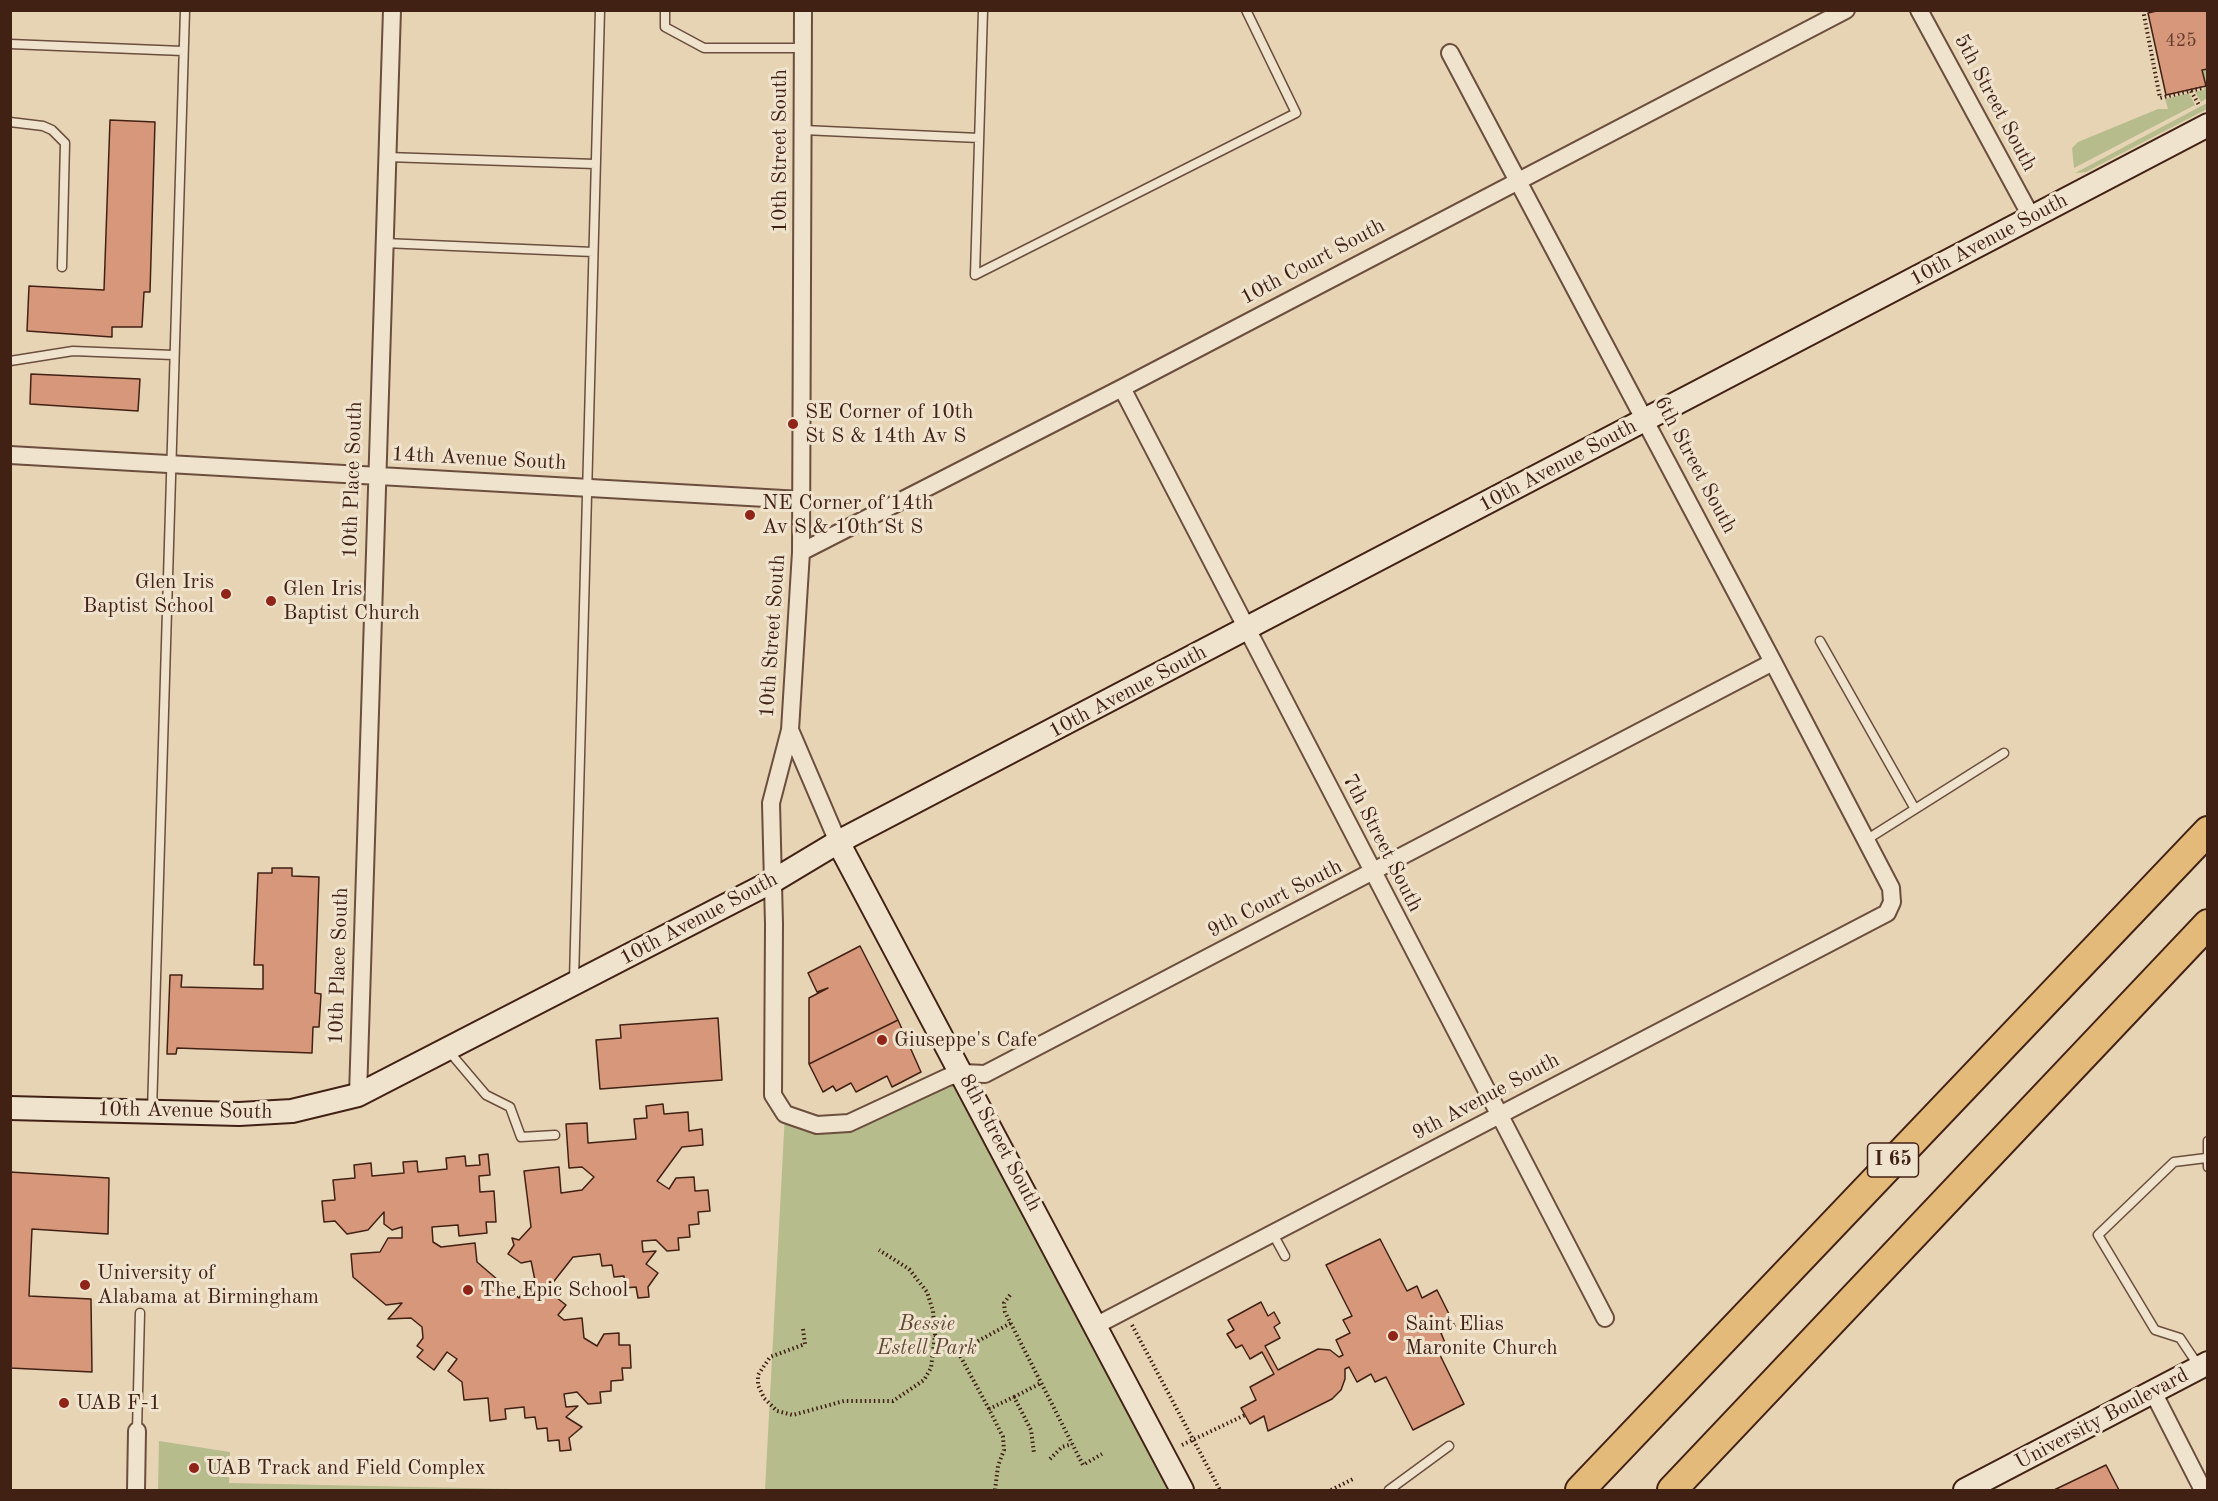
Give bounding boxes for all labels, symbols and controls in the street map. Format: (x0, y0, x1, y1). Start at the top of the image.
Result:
street label: 5th Street South (1948, 30, 2042, 176)
house number: 425 (2165, 30, 2197, 52)
street label: 10th Street South (767, 69, 793, 233)
street label: 10th Avenue South (1906, 188, 2072, 292)
street label: 10th Court South (1236, 213, 1390, 311)
street label: 6th Street South (1648, 392, 1742, 538)
place label: SE Corner of 10th St S & 14th Av S (805, 399, 973, 449)
street label: 10th Place South (338, 401, 368, 559)
street label: 10th Avenue South (1475, 414, 1641, 518)
marker: SE Corner of 10th St S & 14th Av S (786, 417, 800, 431)
street label: 14th Avenue South (391, 442, 567, 476)
place label: NE Corner of 14th Av S & 10th St S (762, 490, 933, 540)
marker: NE Corner of 14th Av S & 10th St S (743, 508, 757, 522)
street label: 10th Street South (755, 553, 791, 719)
place label: Glen Iris Baptist School (83, 569, 214, 619)
place label: Glen Iris Baptist Church (283, 576, 420, 626)
marker: Glen Iris Baptist School (219, 587, 233, 601)
marker: Glen Iris Baptist Church (264, 594, 278, 608)
street label: 10th Avenue South (1045, 640, 1211, 744)
street label: 7th Street South (1336, 770, 1428, 916)
street label: 9th Court South (1203, 854, 1347, 944)
street label: 10th Avenue South (616, 867, 782, 971)
street label: 10th Place South (324, 887, 354, 1045)
place label: Giuseppe's Cafe (894, 1027, 1037, 1053)
marker: Giuseppe's Cafe (875, 1033, 889, 1047)
street label: 9th Avenue South (1408, 1048, 1564, 1146)
street label: 8th Street South (953, 1070, 1047, 1216)
street label: 10th Avenue South (97, 1097, 273, 1125)
road number: I 65 (1868, 1143, 1918, 1177)
place label: University of Alabama at Birmingham (97, 1260, 319, 1310)
place label: The Epic School (480, 1277, 628, 1303)
marker: University of Alabama at Birmingham (78, 1278, 92, 1292)
marker: The Epic School (461, 1283, 475, 1297)
park label: Bessie Estell Park (877, 1311, 977, 1361)
place label: Saint Elias Maronite Church (1405, 1311, 1558, 1361)
marker: Saint Elias Maronite Church (1386, 1329, 1400, 1343)
street label: University Boulevard (2011, 1363, 2193, 1475)
place label: UAB F-1 (76, 1390, 161, 1416)
marker: UAB F-1 (57, 1396, 71, 1410)
place label: UAB Track and Field Complex (206, 1455, 486, 1481)
marker: UAB Track and Field Complex (187, 1461, 201, 1475)

